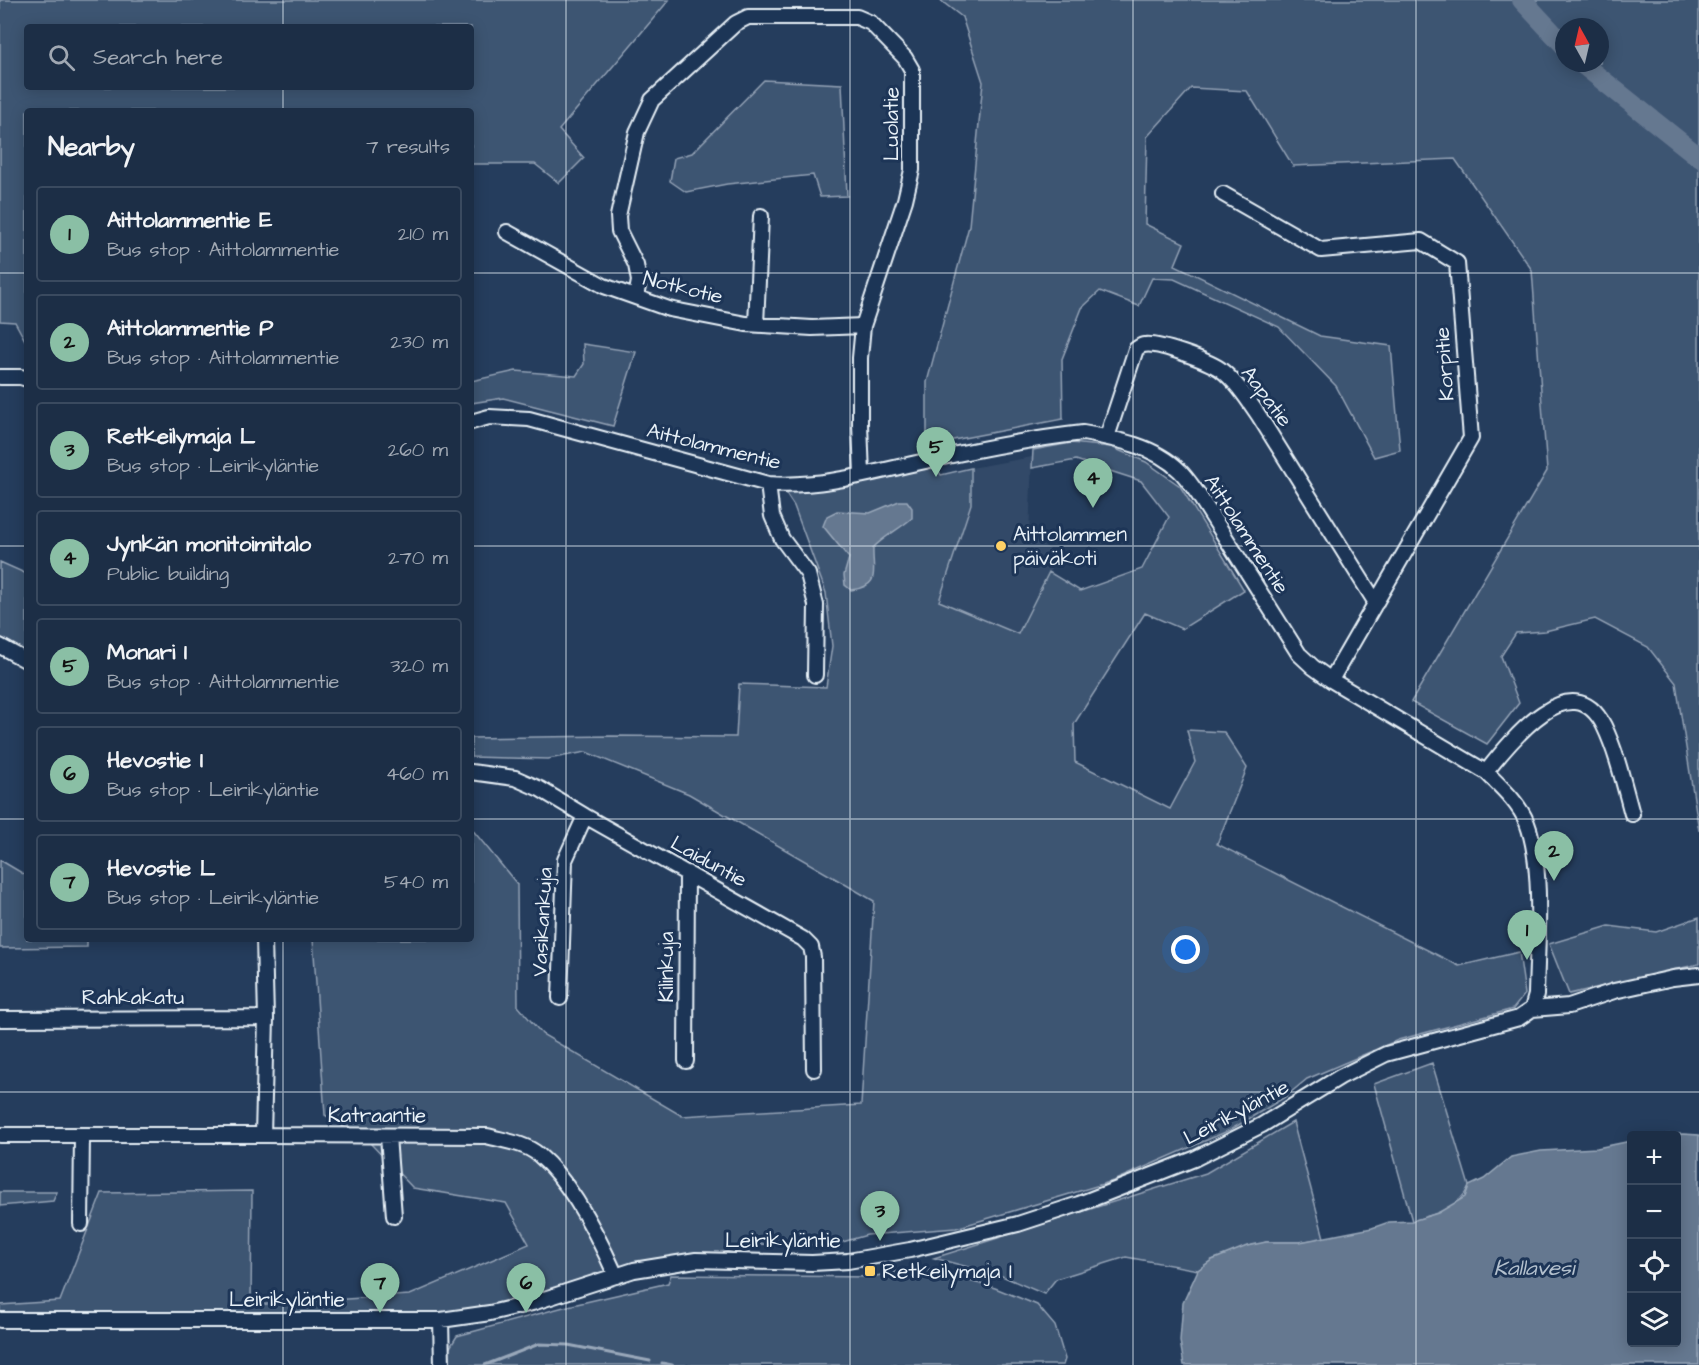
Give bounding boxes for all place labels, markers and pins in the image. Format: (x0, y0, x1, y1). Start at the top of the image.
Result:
pin: 5 (916, 428, 956, 477)
pin: 4 (1074, 458, 1112, 508)
place label: Aittolammen päiväkoti (1013, 520, 1127, 574)
marker: Aittolammen päiväkoti (994, 539, 1008, 553)
pin: 2 (1534, 832, 1574, 881)
pin: 1 (1508, 910, 1546, 960)
pin: 3 (860, 1192, 900, 1241)
place label: Retkeilymaja I (882, 1257, 1012, 1288)
pin: 7 (360, 1264, 400, 1313)
pin: 6 (506, 1264, 546, 1313)
marker: Retkeilymaja I (863, 1264, 877, 1278)

